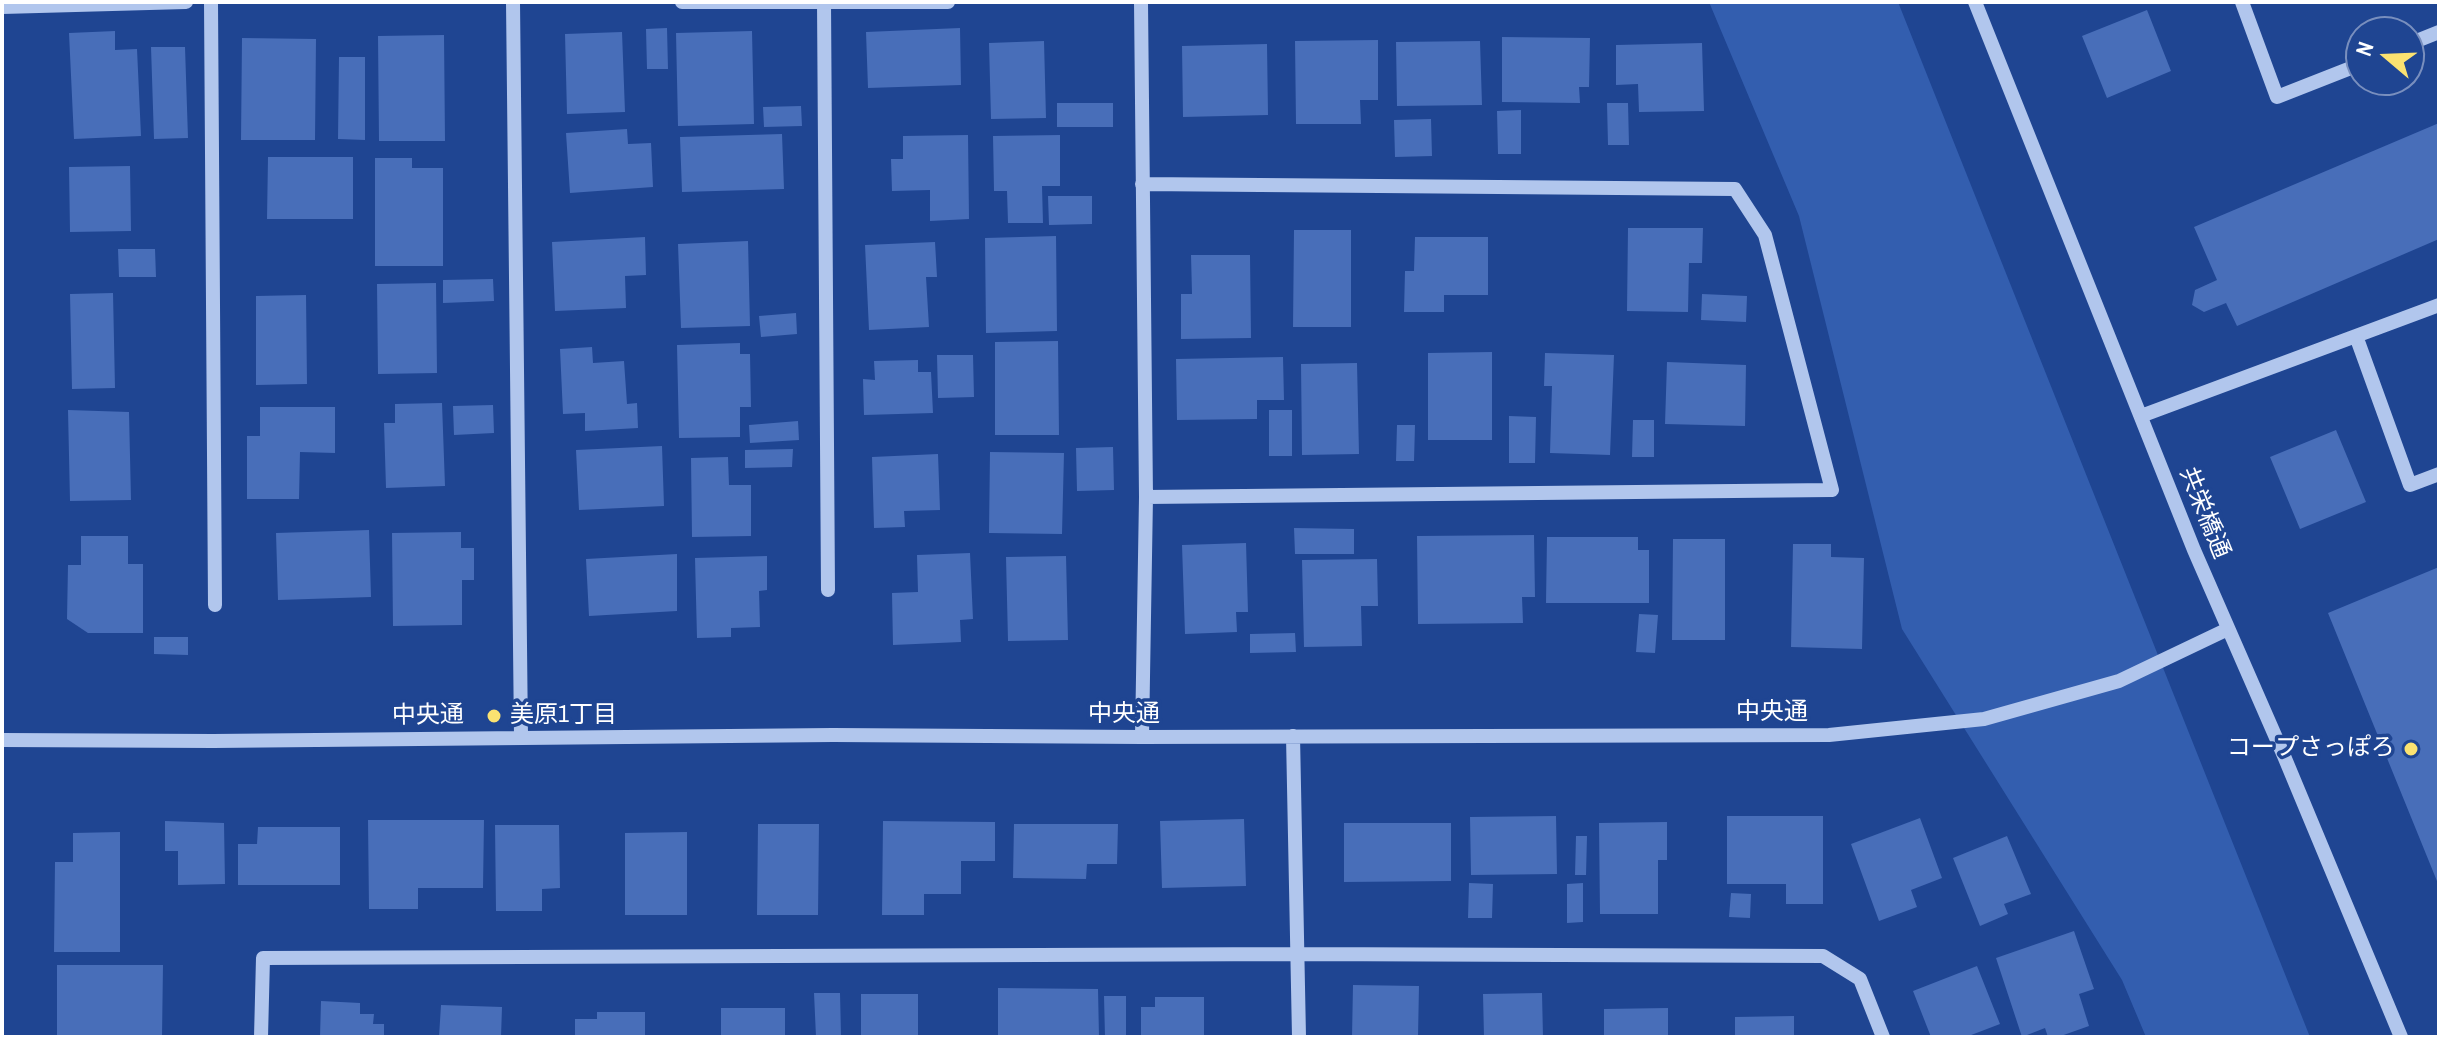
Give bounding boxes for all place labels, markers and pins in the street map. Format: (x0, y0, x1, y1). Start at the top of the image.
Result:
place label: 美原1丁目 (510, 702, 617, 730)
marker: 美原1丁目 (485, 707, 503, 725)
place label: コープさっぽろ (2227, 735, 2395, 763)
marker: コープさっぽろ (2402, 740, 2420, 758)

